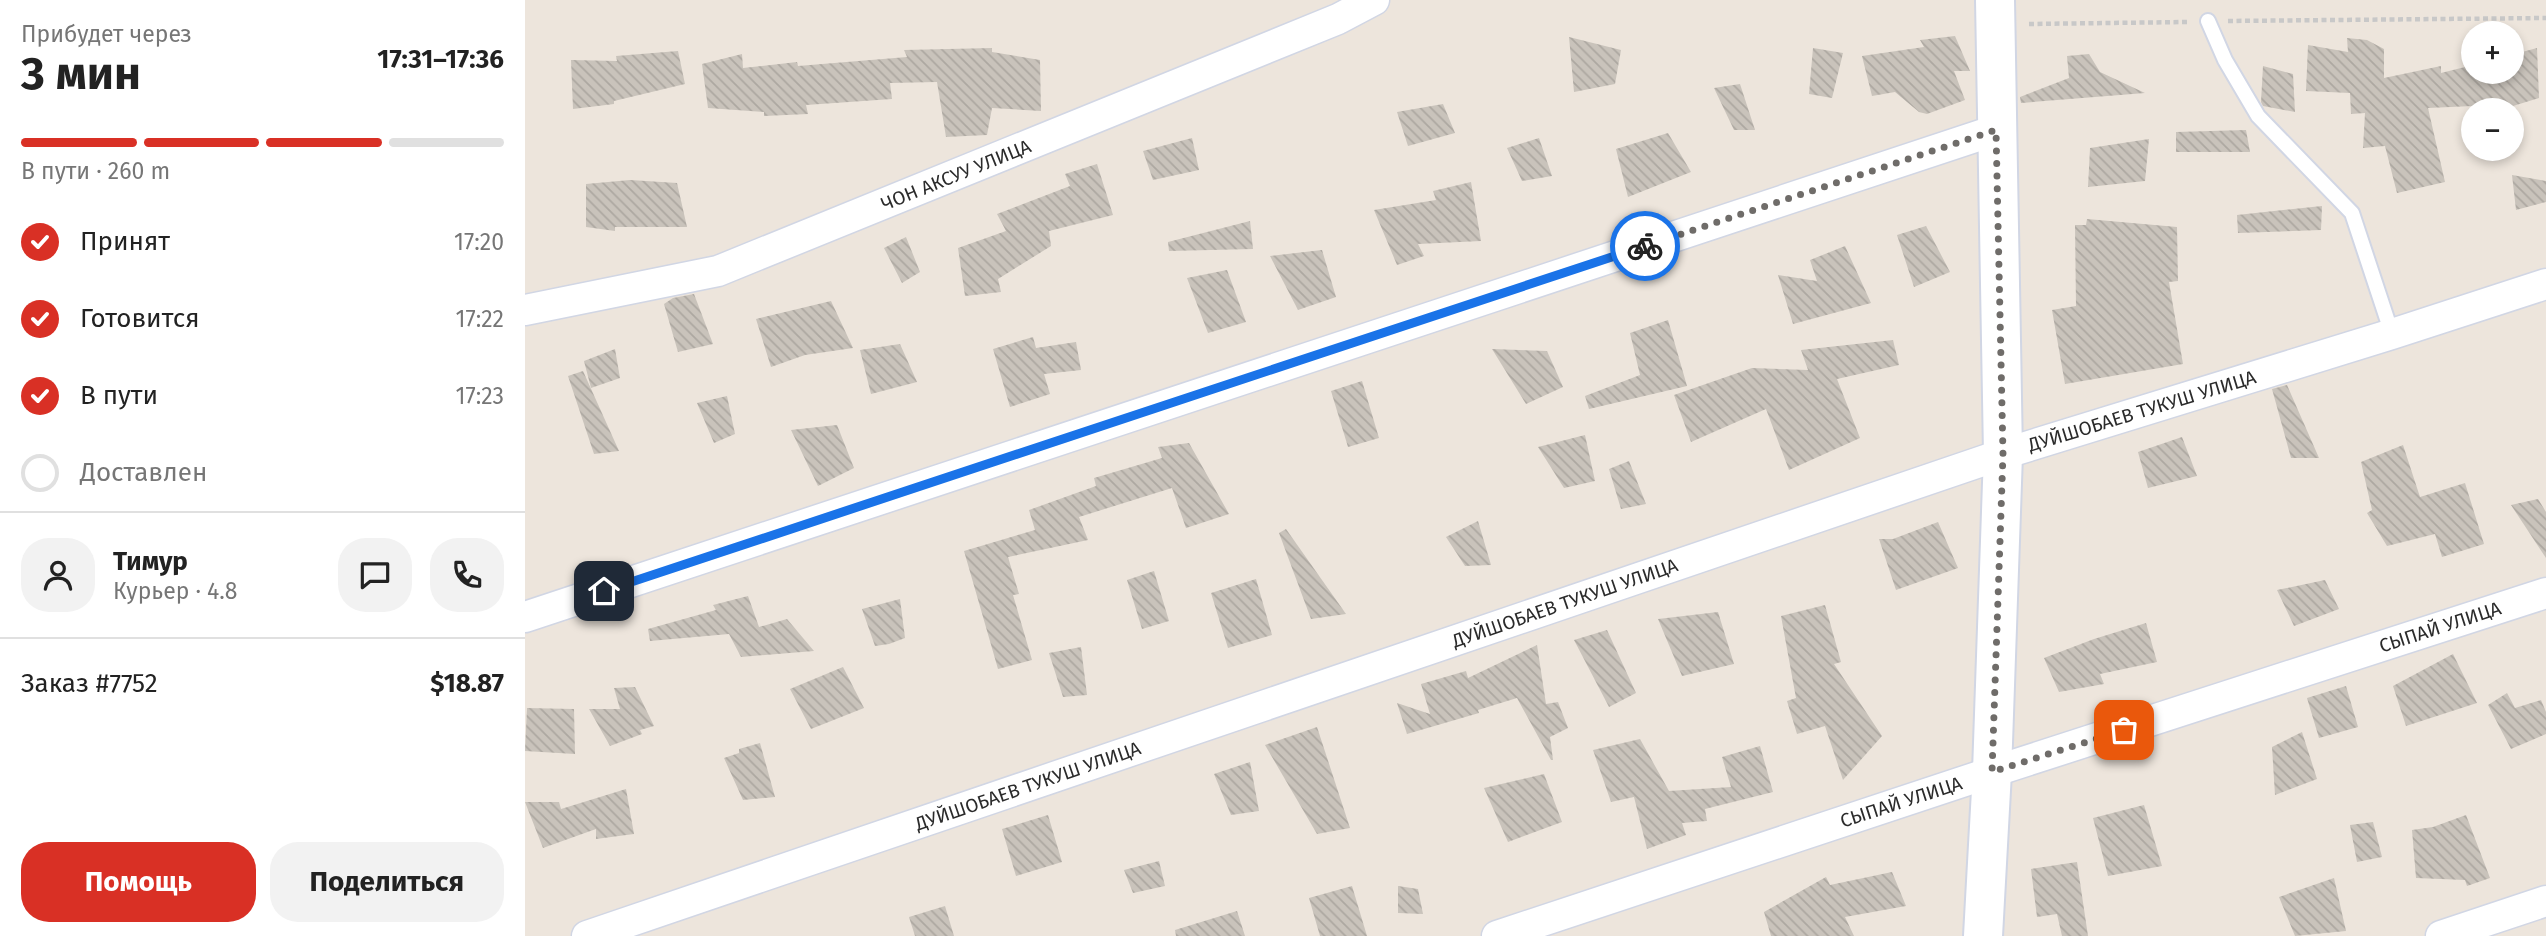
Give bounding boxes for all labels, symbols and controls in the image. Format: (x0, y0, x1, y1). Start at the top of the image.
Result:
text: Прибудет через (21, 20, 192, 48)
map controls (2461, 21, 2524, 161)
button: + (2461, 21, 2524, 84)
text: 17:31–17:36 (377, 44, 504, 75)
text: 3 мин (21, 46, 141, 101)
button: − (2461, 98, 2524, 161)
street label: ЧОН АКСУУ УЛИЦА (878, 134, 1034, 216)
text: В пути · 260 m (21, 157, 170, 185)
courier (1610, 211, 1680, 281)
icon: check (21, 223, 59, 261)
text: Принят (80, 226, 170, 257)
icon: bike (1626, 227, 1664, 265)
text: 17:20 (454, 228, 504, 256)
icon: check (21, 300, 59, 338)
text: Готовится (80, 303, 200, 334)
text: 17:22 (456, 305, 504, 333)
street label: ДУЙШОБАЕВ ТУКУШ УЛИЦА (2024, 365, 2259, 457)
icon: check (21, 377, 59, 415)
text: В пути (80, 380, 158, 411)
text: 17:23 (456, 382, 504, 410)
text: Доставлен (80, 457, 207, 488)
button: person (21, 538, 95, 612)
button: chat (338, 538, 412, 612)
button: phone (430, 538, 504, 612)
text: Тимур (113, 546, 188, 577)
street label: ДУЙШОБАЕВ ТУКУШ УЛИЦА (1448, 554, 1681, 653)
pin (574, 561, 634, 621)
icon: home (585, 572, 623, 610)
text: Курьер · 4.8 (113, 577, 238, 605)
street label: СЫПАЙ УЛИЦА (2376, 596, 2504, 658)
text: Заказ #7752 (21, 668, 158, 699)
text: $18.87 (430, 668, 504, 699)
pin (2094, 700, 2154, 760)
icon: bag (2105, 711, 2143, 749)
street label: ДУЙШОБАЕВ ТУКУШ УЛИЦА (911, 737, 1144, 836)
street label: СЫПАЙ УЛИЦА (1837, 771, 1965, 833)
button: Помощь (21, 842, 256, 922)
button: Поделиться (270, 842, 504, 922)

